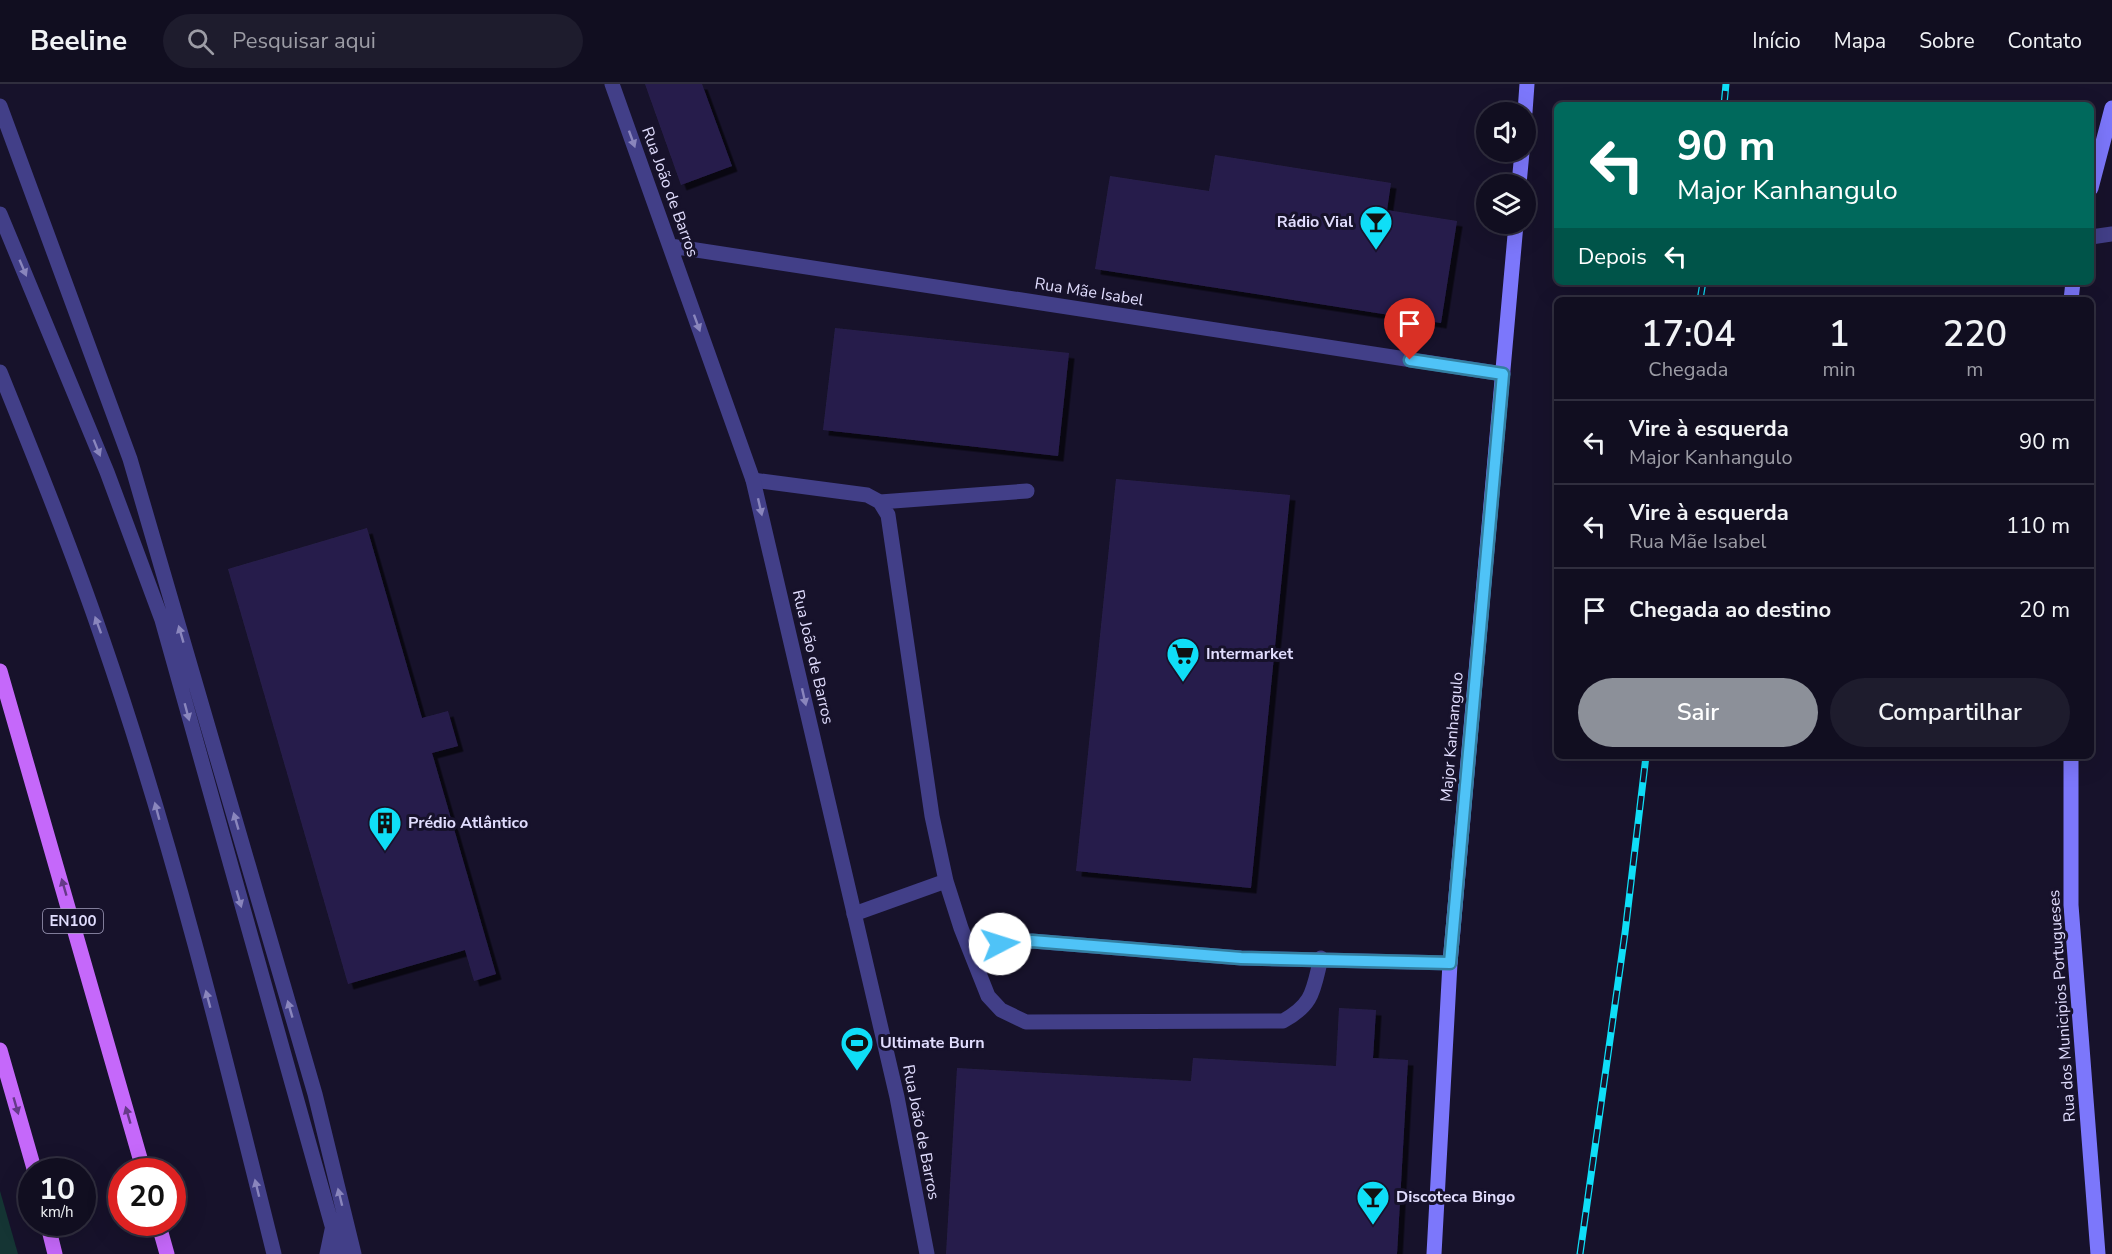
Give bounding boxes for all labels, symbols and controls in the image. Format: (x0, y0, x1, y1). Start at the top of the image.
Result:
search box (163, 14, 583, 68)
text: Beeline (30, 22, 127, 60)
icon: search (184, 25, 217, 58)
text: Pesquisar aqui (232, 26, 376, 56)
text: Início (1752, 27, 1801, 55)
text: Mapa (1834, 27, 1886, 55)
text: Sobre (1919, 27, 1975, 55)
text: Contato (2008, 27, 2082, 55)
map controls (1476, 102, 1536, 234)
button: sound (1476, 102, 1536, 162)
text: 90 m (1677, 118, 1776, 175)
street label: Rua João de Barros (636, 124, 704, 260)
icon: left (1578, 126, 1656, 204)
one-way arrow (627, 130, 637, 148)
text: Major Kanhangulo (1677, 172, 1898, 209)
button: layers (1476, 174, 1536, 234)
bar icon: Rádio Vial (1358, 204, 1394, 251)
place label: Rádio Vial (1277, 211, 1353, 233)
icon: left (1659, 240, 1692, 273)
text: Depois (1578, 242, 1647, 272)
one-way arrow (18, 259, 28, 277)
street label: Rua Mãe Isabel (1033, 273, 1145, 312)
pin (1384, 298, 1435, 360)
icon: arrive (1393, 307, 1426, 340)
text: 17:04 (1641, 310, 1736, 359)
text: 1 (1828, 310, 1850, 359)
text: 220 (1942, 310, 2007, 359)
one-way arrow (693, 314, 703, 332)
text: Chegada (1648, 356, 1728, 383)
text: min (1823, 356, 1856, 383)
text: m (1966, 356, 1983, 383)
text: Vire à esquerda (1629, 414, 1789, 444)
icon: left (1578, 426, 1611, 459)
text: 90 m (2019, 427, 2070, 457)
one-way arrow (93, 439, 102, 457)
text: Major Kanhangulo (1629, 444, 1793, 471)
one-way arrow (755, 498, 765, 516)
text: Vire à esquerda (1629, 498, 1789, 528)
icon: left (1578, 510, 1611, 543)
text: 110 m (2006, 511, 2070, 541)
text: Rua Mãe Isabel (1629, 528, 1766, 555)
street label: Rua João de Barros (787, 588, 839, 726)
icon: arrive (1578, 594, 1611, 627)
text: Chegada ao destino (1629, 595, 1831, 625)
text: 20 m (2019, 595, 2070, 625)
one-way arrow (92, 616, 102, 634)
one-way arrow (176, 625, 185, 643)
supermarket icon: Intermarket (1165, 636, 1201, 683)
place label: Intermarket (1206, 643, 1294, 665)
street label: Major Kanhangulo (1435, 671, 1469, 803)
button: Sair (1578, 678, 1818, 747)
button: Compartilhar (1830, 678, 2070, 747)
one-way arrow (799, 688, 809, 706)
one-way arrow (183, 702, 193, 721)
one-way arrow (152, 802, 161, 820)
building icon: Prédio Atlântico (367, 805, 403, 852)
one-way arrow (231, 812, 240, 830)
place label: Prédio Atlântico (408, 812, 528, 834)
one-way arrow (59, 878, 68, 896)
street label: Rua dos Municipios Portugueses (2043, 889, 2081, 1123)
one-way arrow (235, 890, 245, 909)
road number: EN100 (43, 909, 103, 933)
position arrow (968, 912, 1032, 976)
one-way arrow (203, 990, 213, 1008)
one-way arrow (285, 1000, 294, 1018)
sports icon: Ultimate Burn (839, 1025, 875, 1072)
place label: Ultimate Burn (880, 1032, 985, 1054)
street label: Rua João de Barros (897, 1063, 945, 1201)
one-way arrow (12, 1097, 21, 1115)
one-way arrow (123, 1106, 132, 1124)
speed limit sign: 20 (108, 1158, 186, 1236)
text: 10 (39, 1169, 75, 1210)
one-way arrow (252, 1179, 262, 1197)
bar icon: Discoteca Bingo (1355, 1179, 1391, 1226)
place label: Discoteca Bingo (1396, 1186, 1515, 1208)
one-way arrow (335, 1188, 345, 1206)
text: km/h (40, 1202, 74, 1222)

